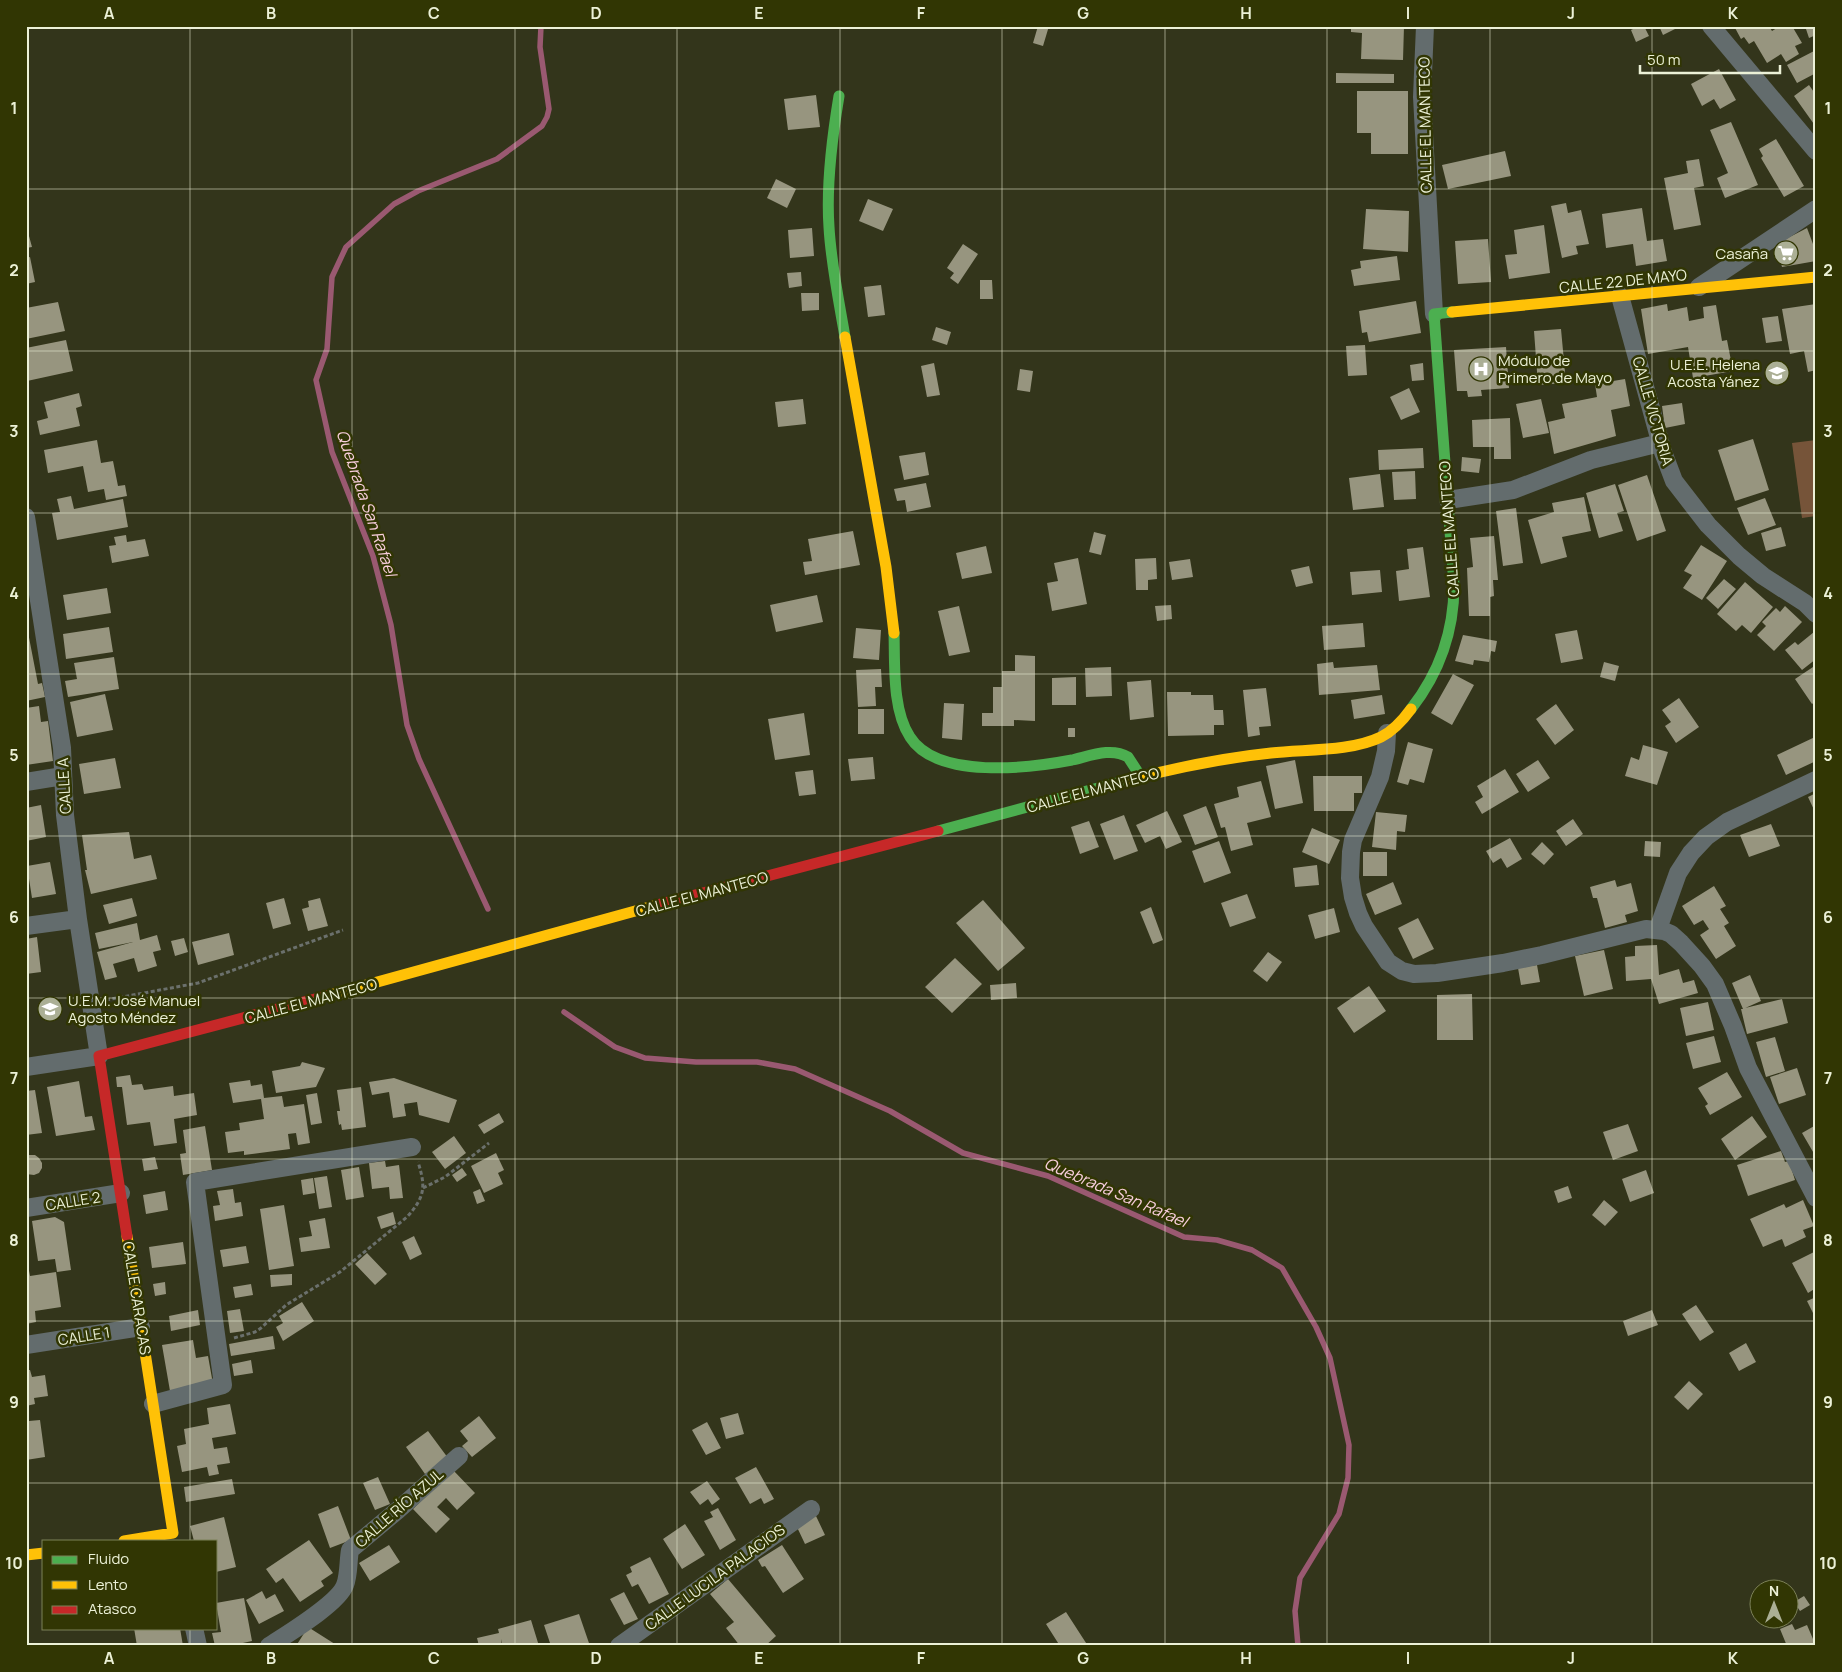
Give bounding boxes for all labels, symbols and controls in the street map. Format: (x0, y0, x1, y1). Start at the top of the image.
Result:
text: A (104, 2, 115, 24)
text: B (266, 2, 276, 24)
text: C (428, 2, 440, 24)
text: D (590, 2, 602, 24)
text: E (754, 2, 764, 24)
text: F (917, 2, 926, 24)
text: G (1077, 2, 1089, 24)
text: H (1240, 2, 1252, 24)
text: I (1406, 2, 1410, 24)
text: J (1567, 2, 1575, 24)
text: K (1728, 2, 1739, 24)
scale bar (1640, 42, 1780, 74)
text: 50 m (1647, 49, 1681, 70)
street label: CALLE EL MANTECO (1413, 57, 1437, 193)
text: 1 (10, 97, 18, 119)
text: 1 (1824, 97, 1832, 119)
supermarket icon: Casaña (1773, 240, 1799, 266)
place label: Casaña (1715, 243, 1768, 264)
text: 2 (9, 259, 19, 281)
text: 2 (1823, 259, 1833, 281)
street label: CALLE 22 DE MAYO (1558, 264, 1688, 298)
place label: Módulo de Primero de Mayo (1498, 350, 1612, 388)
street label: CALLE VICTORIA (1627, 354, 1679, 468)
place label: U.E.E. Helena Acosta Yánez (1667, 354, 1760, 392)
hospital icon: Módulo de Primero de Mayo (1468, 356, 1494, 382)
school or university icon: U.E.E. Helena Acosta Yánez (1764, 360, 1790, 386)
text: 3 (9, 420, 19, 442)
text: 3 (1823, 420, 1833, 442)
water label: Quebrada San Rafael (332, 427, 403, 581)
street label: CALLE EL MANTECO (1434, 460, 1464, 598)
text: 4 (9, 582, 19, 604)
text: 4 (1823, 582, 1833, 604)
text: 5 (9, 744, 19, 766)
text: 5 (1823, 744, 1833, 766)
street label: CALLE A (52, 757, 76, 815)
street label: CALLE EL MANTECO (1024, 762, 1162, 818)
street label: CALLE EL MANTECO (633, 866, 771, 922)
text: 6 (9, 906, 19, 928)
text: 6 (1823, 906, 1833, 928)
street label: CALLE EL MANTECO (242, 973, 380, 1029)
place label: U.E.M. José Manuel Agosto Méndez (68, 990, 200, 1028)
school or university icon: U.E.M. José Manuel Agosto Méndez (37, 996, 63, 1022)
text: 7 (10, 1067, 18, 1089)
text: 7 (1824, 1067, 1832, 1089)
water label: Quebrada San Rafael (1041, 1152, 1193, 1233)
street label: CALLE 2 (44, 1186, 102, 1216)
text: 8 (9, 1229, 19, 1251)
text: 8 (1823, 1229, 1833, 1251)
street label: CALLE CARACAS (118, 1240, 156, 1356)
street label: CALLE 1 (56, 1322, 112, 1350)
text: 9 (9, 1391, 19, 1413)
text: 9 (1823, 1391, 1833, 1413)
street label: CALLE RÍO AZUL (350, 1464, 448, 1552)
street label: CALLE LUCILA PALACIOS (641, 1519, 789, 1635)
legend (42, 1540, 218, 1630)
text: Fluido (88, 1548, 129, 1569)
text: 10 (5, 1552, 23, 1574)
text: 10 (1819, 1552, 1837, 1574)
text: Lento (88, 1574, 128, 1595)
north arrow (1750, 1580, 1800, 1630)
text: N (1769, 1581, 1779, 1600)
text: Atasco (88, 1598, 136, 1619)
text: A (104, 1647, 115, 1669)
text: B (266, 1647, 276, 1669)
text: C (428, 1647, 440, 1669)
text: D (590, 1647, 602, 1669)
text: E (754, 1647, 764, 1669)
text: F (917, 1647, 926, 1669)
text: G (1077, 1647, 1089, 1669)
text: H (1240, 1647, 1252, 1669)
text: I (1406, 1647, 1410, 1669)
text: J (1567, 1647, 1575, 1669)
text: K (1728, 1647, 1739, 1669)

